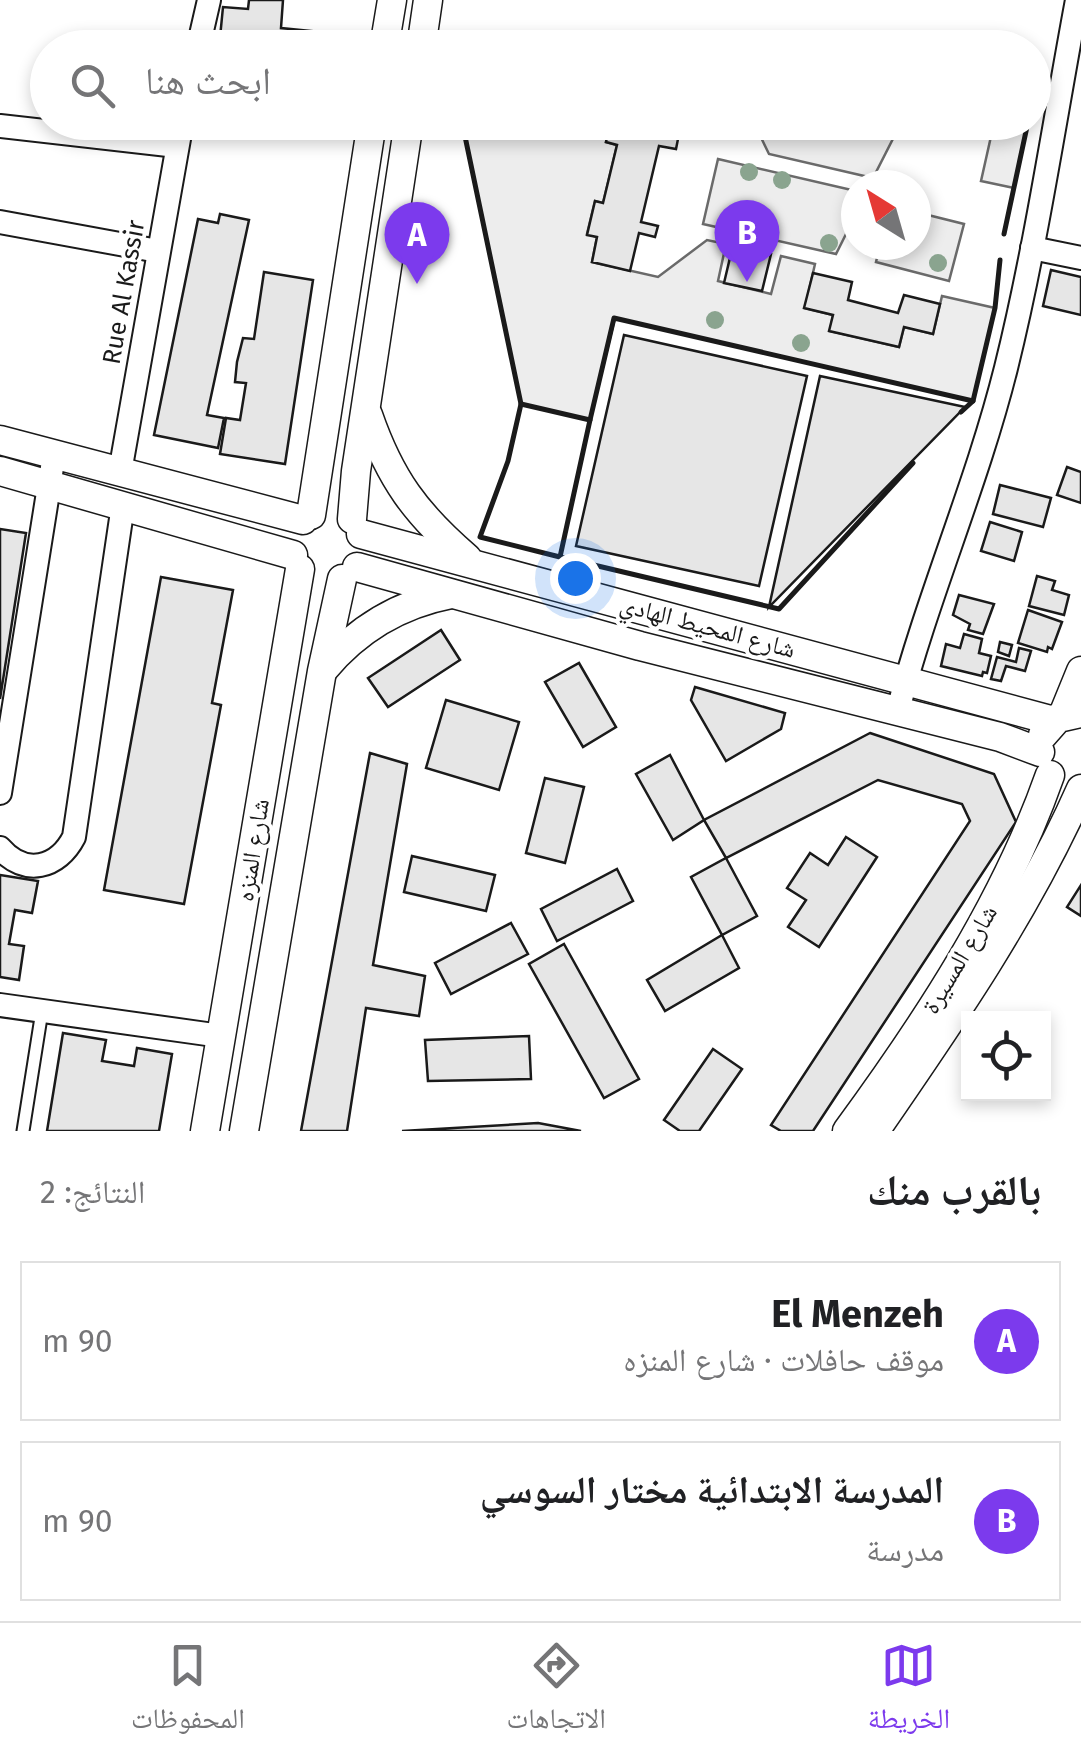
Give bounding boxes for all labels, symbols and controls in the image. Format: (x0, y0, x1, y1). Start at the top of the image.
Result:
search box (30, 30, 1051, 140)
icon: search (65, 58, 120, 113)
text: ابحث هنا (145, 58, 271, 104)
north arrow (841, 170, 931, 260)
pin: B (714, 200, 780, 282)
pin: A (384, 202, 450, 284)
street label: Rue Al Kassir (97, 217, 151, 367)
your location (550, 553, 601, 604)
street label: شارع المحيط الهادي (616, 589, 799, 669)
street label: شارع المنزه (230, 797, 276, 904)
street label: شارع المسيرة (916, 900, 1004, 1019)
map controls (961, 1011, 1051, 1101)
button: locate (961, 1011, 1051, 1101)
text: بالقرب منك (867, 1166, 1041, 1216)
text: النتائج: 2 (40, 1173, 145, 1211)
text: El Menzeh (771, 1291, 944, 1337)
text: 90 m (42, 1322, 113, 1360)
text: A (997, 1322, 1016, 1360)
text: موقف حافلات · شارع المنزه (623, 1341, 944, 1379)
text: المدرسة الابتدائية مختار السوسي (480, 1467, 944, 1513)
text: 90 m (42, 1502, 113, 1540)
text: B (997, 1502, 1016, 1540)
text: مدرسة (866, 1531, 944, 1569)
tab: المحفوظات (131, 1638, 245, 1746)
tab: الاتجاهات (507, 1638, 606, 1746)
tab: الخريطة (868, 1638, 950, 1746)

